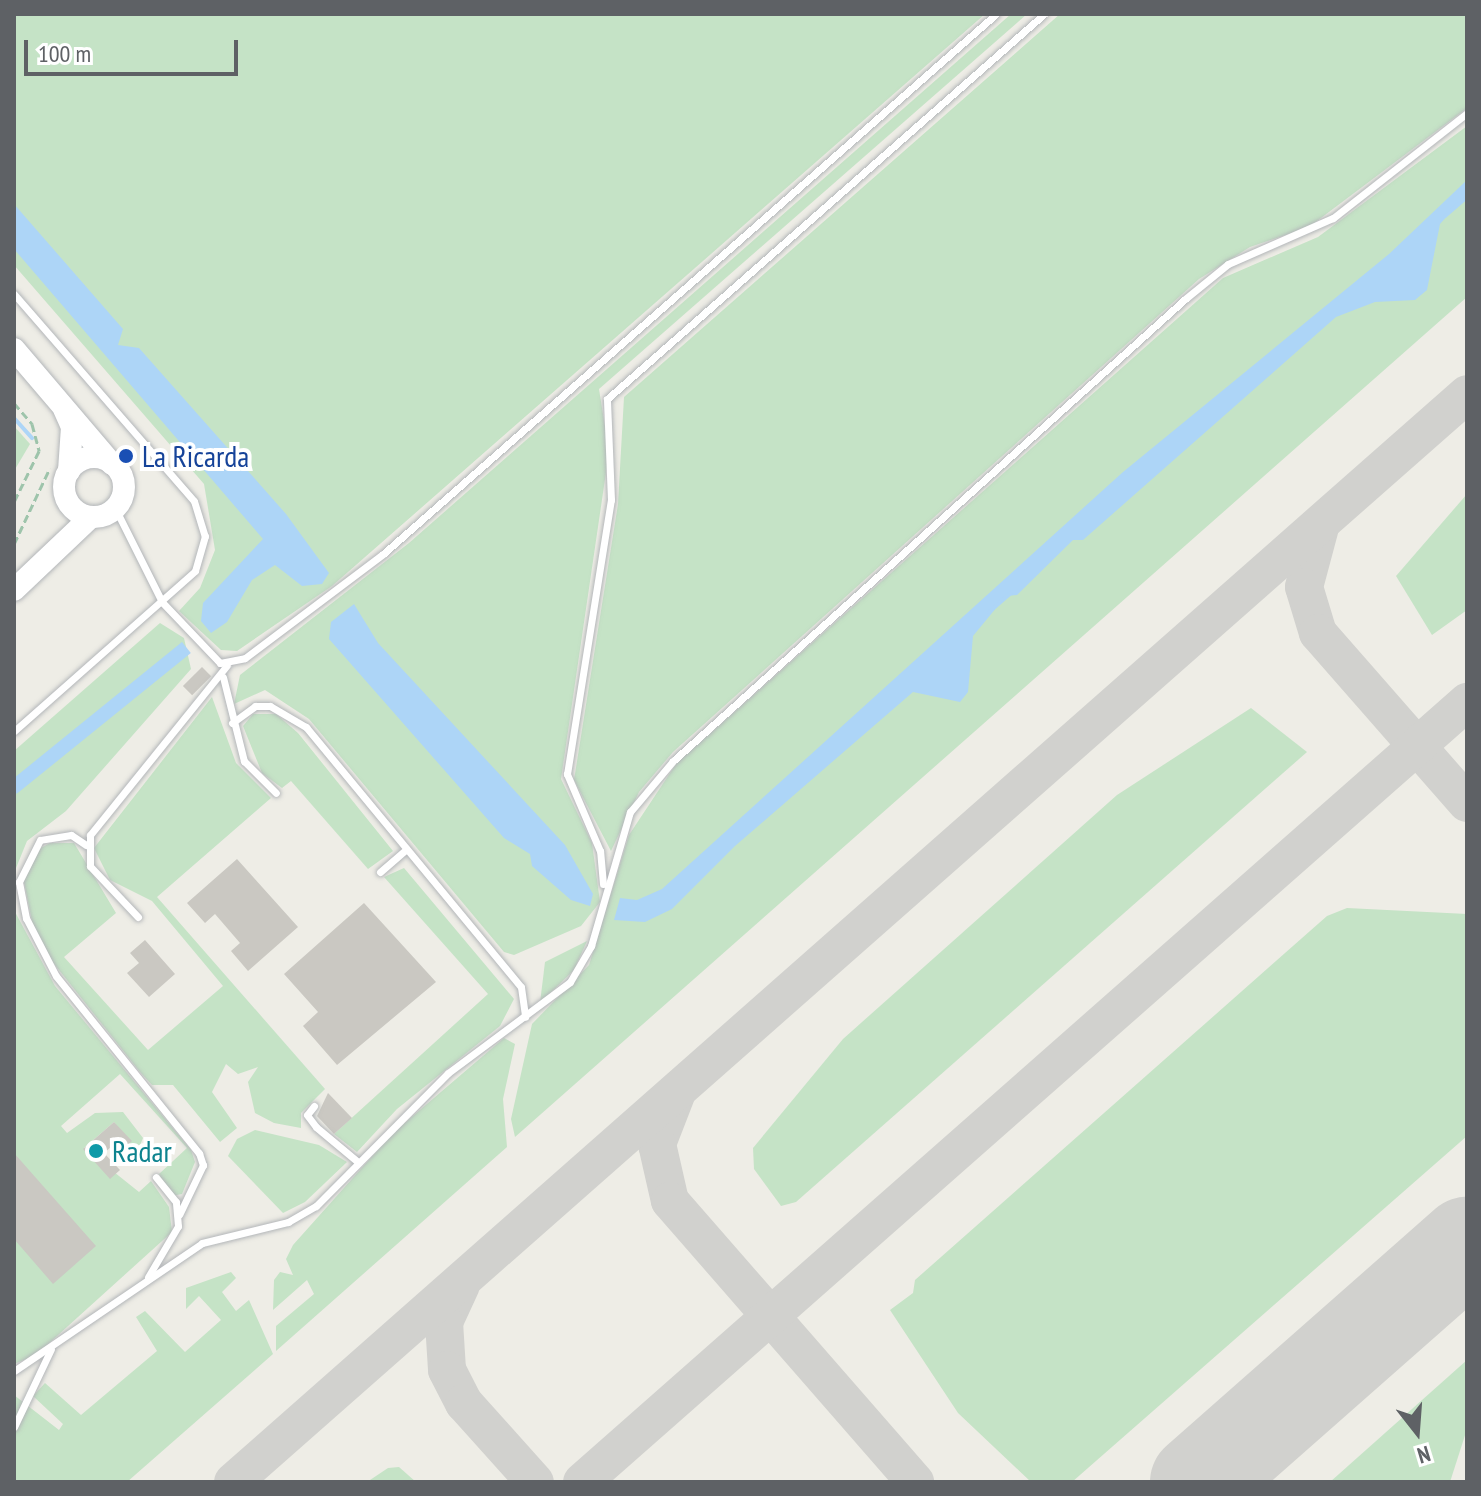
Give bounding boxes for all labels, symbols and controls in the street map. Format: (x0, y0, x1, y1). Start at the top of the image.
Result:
scale bar (28, 24, 242, 74)
text: 100 m (38, 38, 91, 69)
place label: La Ricarda (142, 438, 249, 474)
marker: La Ricarda (117, 447, 135, 465)
place label: Radar (112, 1133, 172, 1169)
marker: Radar (87, 1142, 105, 1160)
north arrow (1377, 1392, 1457, 1472)
text: N (1414, 1440, 1434, 1470)

